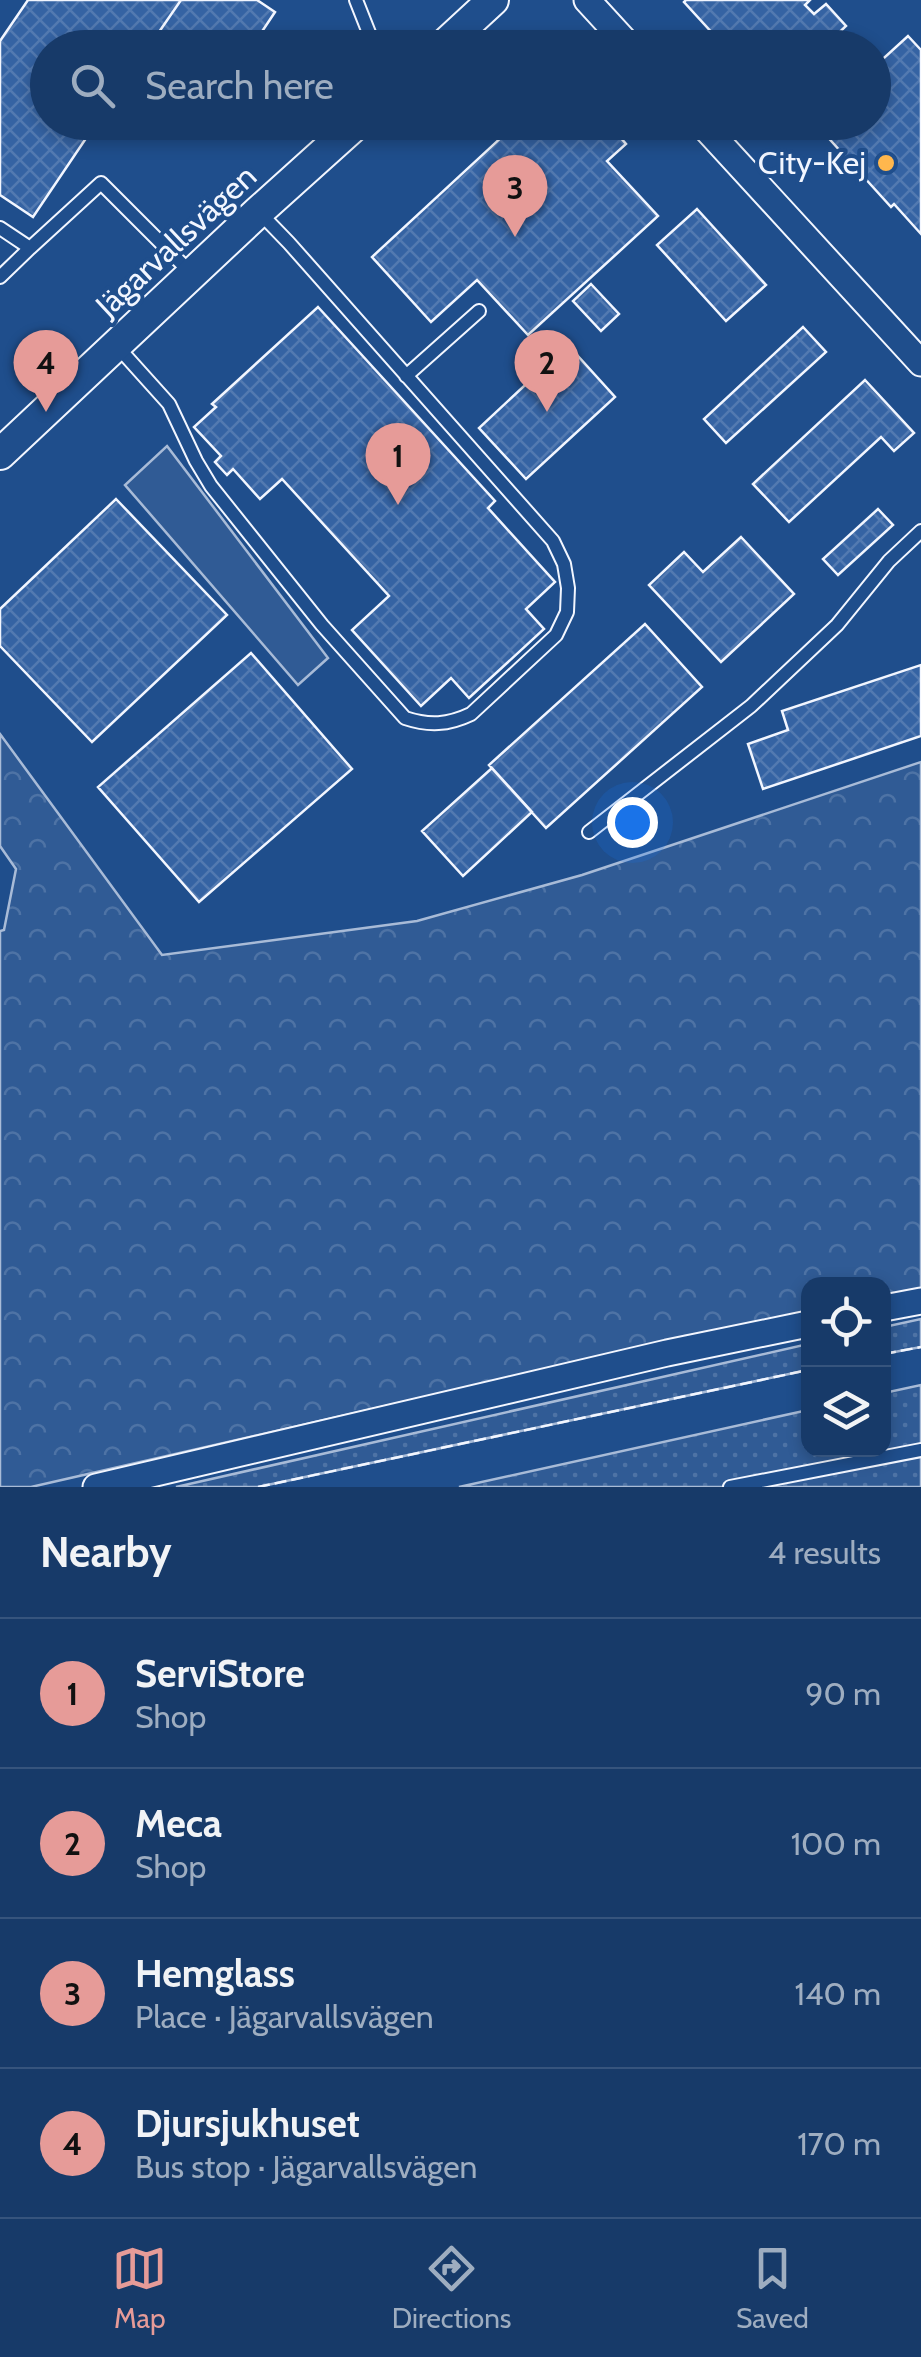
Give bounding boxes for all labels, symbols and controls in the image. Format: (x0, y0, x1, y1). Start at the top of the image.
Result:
search box (30, 30, 891, 140)
icon: search (65, 58, 120, 113)
text: Search here (145, 62, 334, 109)
place label: City-Kej (758, 143, 866, 182)
marker: City-Kej (875, 152, 897, 174)
pin: 3 (482, 154, 548, 237)
street label: Jägarvallsvägen (87, 156, 264, 325)
pin: 4 (13, 330, 78, 412)
pin: 2 (514, 330, 580, 412)
pin: 1 (366, 422, 430, 505)
your location (607, 797, 658, 848)
map controls (801, 1277, 891, 1457)
button: locate (801, 1277, 891, 1367)
button: layers (801, 1367, 891, 1457)
text: Nearby (40, 1526, 172, 1578)
text: 4 results (768, 1533, 881, 1572)
text: ServiStore (135, 1650, 305, 1697)
text: 1 (67, 1674, 78, 1713)
text: 90 m (805, 1674, 881, 1713)
text: Shop (135, 1697, 206, 1736)
text: Meca (135, 1800, 222, 1847)
text: 2 (64, 1824, 81, 1863)
text: 100 m (791, 1824, 881, 1863)
text: Shop (135, 1847, 206, 1886)
text: Hemglass (135, 1950, 295, 1997)
text: 3 (64, 1974, 81, 2013)
text: 140 m (794, 1974, 881, 2013)
text: Place · Jägarvallsvägen (135, 1997, 434, 2036)
text: Djursjukhuset (135, 2100, 360, 2147)
text: 4 (63, 2124, 82, 2163)
text: 170 m (797, 2124, 881, 2163)
text: Bus stop · Jägarvallsvägen (135, 2147, 478, 2186)
tab: Map (112, 2241, 167, 2335)
tab: Directions (392, 2241, 511, 2335)
tab: Saved (736, 2241, 809, 2335)

